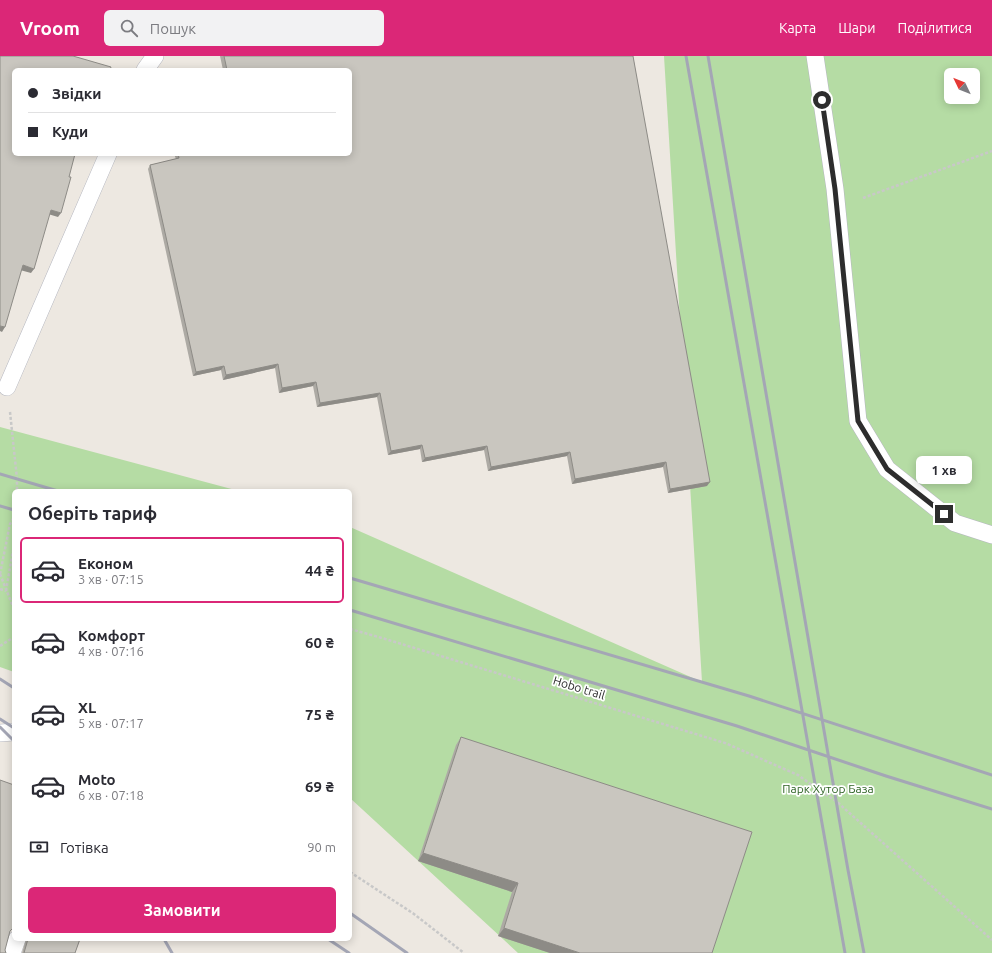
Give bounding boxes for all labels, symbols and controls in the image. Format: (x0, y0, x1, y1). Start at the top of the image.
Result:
search box (104, 10, 384, 46)
text: Vroom (20, 17, 80, 39)
icon: search (118, 17, 140, 39)
text: Пошук (150, 20, 196, 37)
text: Карта (779, 20, 816, 36)
text: Шари (838, 20, 876, 36)
text: Поділитися (898, 20, 972, 36)
north arrow (944, 68, 980, 104)
map controls (944, 68, 980, 104)
text: Звідки (52, 85, 101, 102)
route start (813, 91, 831, 109)
text: Куди (52, 123, 88, 140)
callout: 1 хв (916, 456, 972, 484)
text: 1 хв (931, 463, 957, 477)
text: Оберіть тариф (28, 503, 157, 523)
route end (935, 505, 953, 523)
icon: car (30, 552, 66, 588)
text: Економ (78, 555, 133, 572)
text: 44 ₴ (305, 562, 334, 579)
text: 3 хв · 07:15 (78, 572, 144, 586)
icon: car (30, 624, 66, 660)
text: Комфорт (78, 627, 145, 644)
text: 60 ₴ (305, 634, 334, 651)
text: 4 хв · 07:16 (78, 644, 144, 658)
street label: Hobo trail (552, 673, 607, 702)
icon: car (30, 696, 66, 732)
text: XL (78, 699, 96, 716)
text: 75 ₴ (305, 706, 334, 723)
text: 5 хв · 07:17 (78, 716, 144, 730)
icon: car (30, 768, 66, 804)
text: Moto (78, 771, 116, 788)
text: 69 ₴ (305, 778, 334, 795)
park label: Парк Хутор База (782, 782, 874, 795)
text: 6 хв · 07:18 (78, 788, 144, 802)
icon: cash (28, 836, 50, 858)
text: Готівка (60, 839, 109, 856)
text: 90 m (307, 840, 336, 854)
button: Замовити (28, 887, 336, 933)

